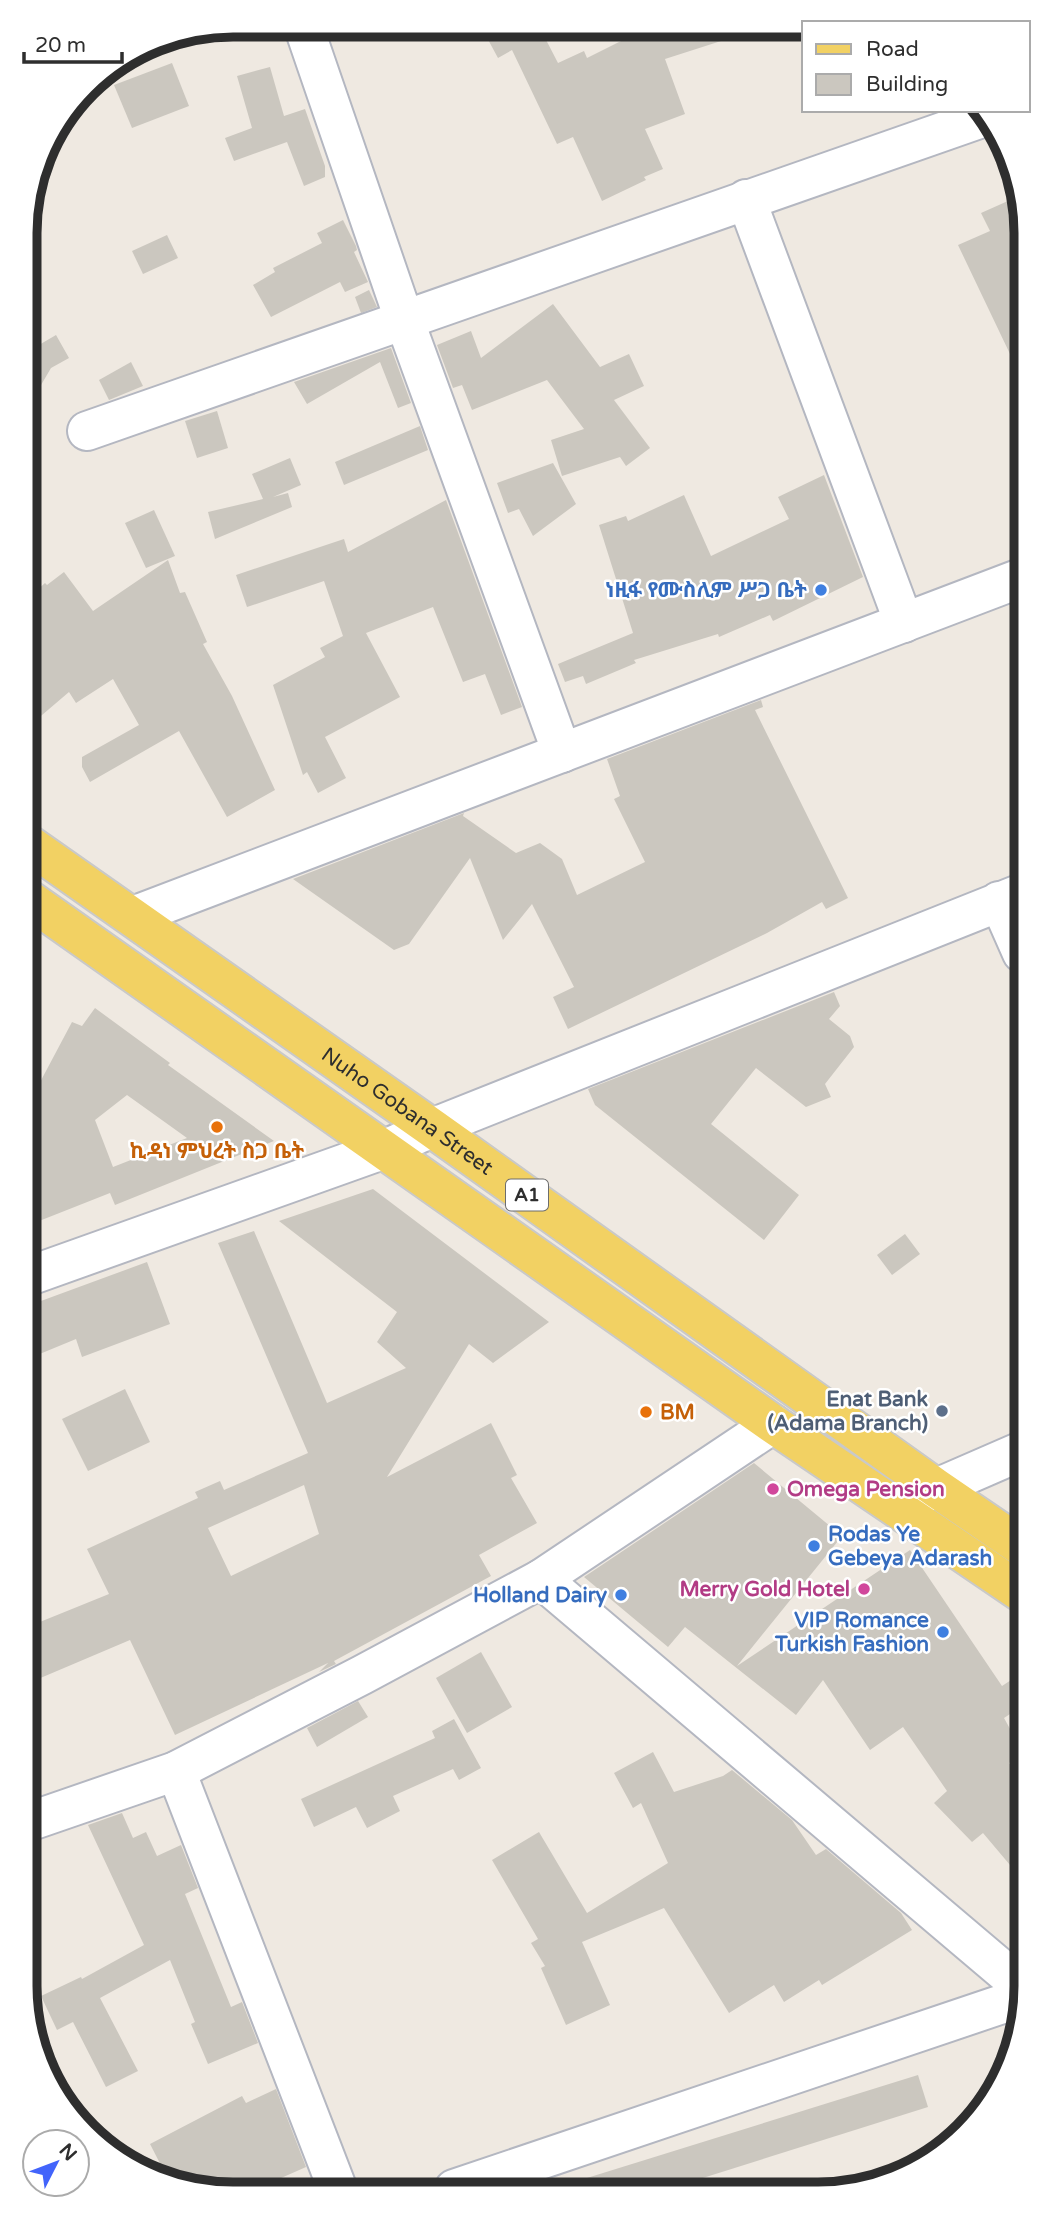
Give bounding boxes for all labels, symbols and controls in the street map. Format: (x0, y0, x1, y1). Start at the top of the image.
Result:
scale bar (24, 21, 122, 65)
legend (802, 21, 1030, 112)
text: 20 m (35, 33, 86, 58)
text: Road (866, 37, 919, 62)
text: Building (866, 72, 948, 97)
place label: ነዚፋ የሙስሊም ሥጋ ቤት (605, 578, 807, 603)
marker: ነዚፋ የሙስሊም ሥጋ ቤት (813, 582, 829, 598)
street label: Nuho Gobana Street (317, 1042, 498, 1180)
marker: ኪዳነ ምህረት ስጋ ቤት (209, 1119, 225, 1135)
place label: ኪዳነ ምህረት ስጋ ቤት (130, 1139, 304, 1164)
road number: A1 (506, 1180, 548, 1210)
place label: Enat Bank (Adama Branch) (768, 1387, 929, 1436)
place label: BM (660, 1400, 695, 1425)
marker: Enat Bank (Adama Branch) (934, 1403, 950, 1419)
marker: BM (638, 1404, 654, 1420)
place label: Omega Pension (787, 1477, 945, 1502)
marker: Omega Pension (765, 1481, 781, 1497)
place label: Rodas Ye Gebeya Adarash (828, 1522, 992, 1571)
marker: Rodas Ye Gebeya Adarash (806, 1538, 822, 1554)
place label: Merry Gold Hotel (679, 1577, 850, 1602)
marker: Merry Gold Hotel (856, 1581, 872, 1597)
place label: Holland Dairy (473, 1583, 608, 1608)
marker: Holland Dairy (613, 1587, 629, 1603)
place label: VIP Romance Turkish Fashion (774, 1608, 929, 1657)
marker: VIP Romance Turkish Fashion (935, 1624, 951, 1640)
north arrow (21, 2128, 91, 2198)
text: N (55, 2139, 81, 2165)

